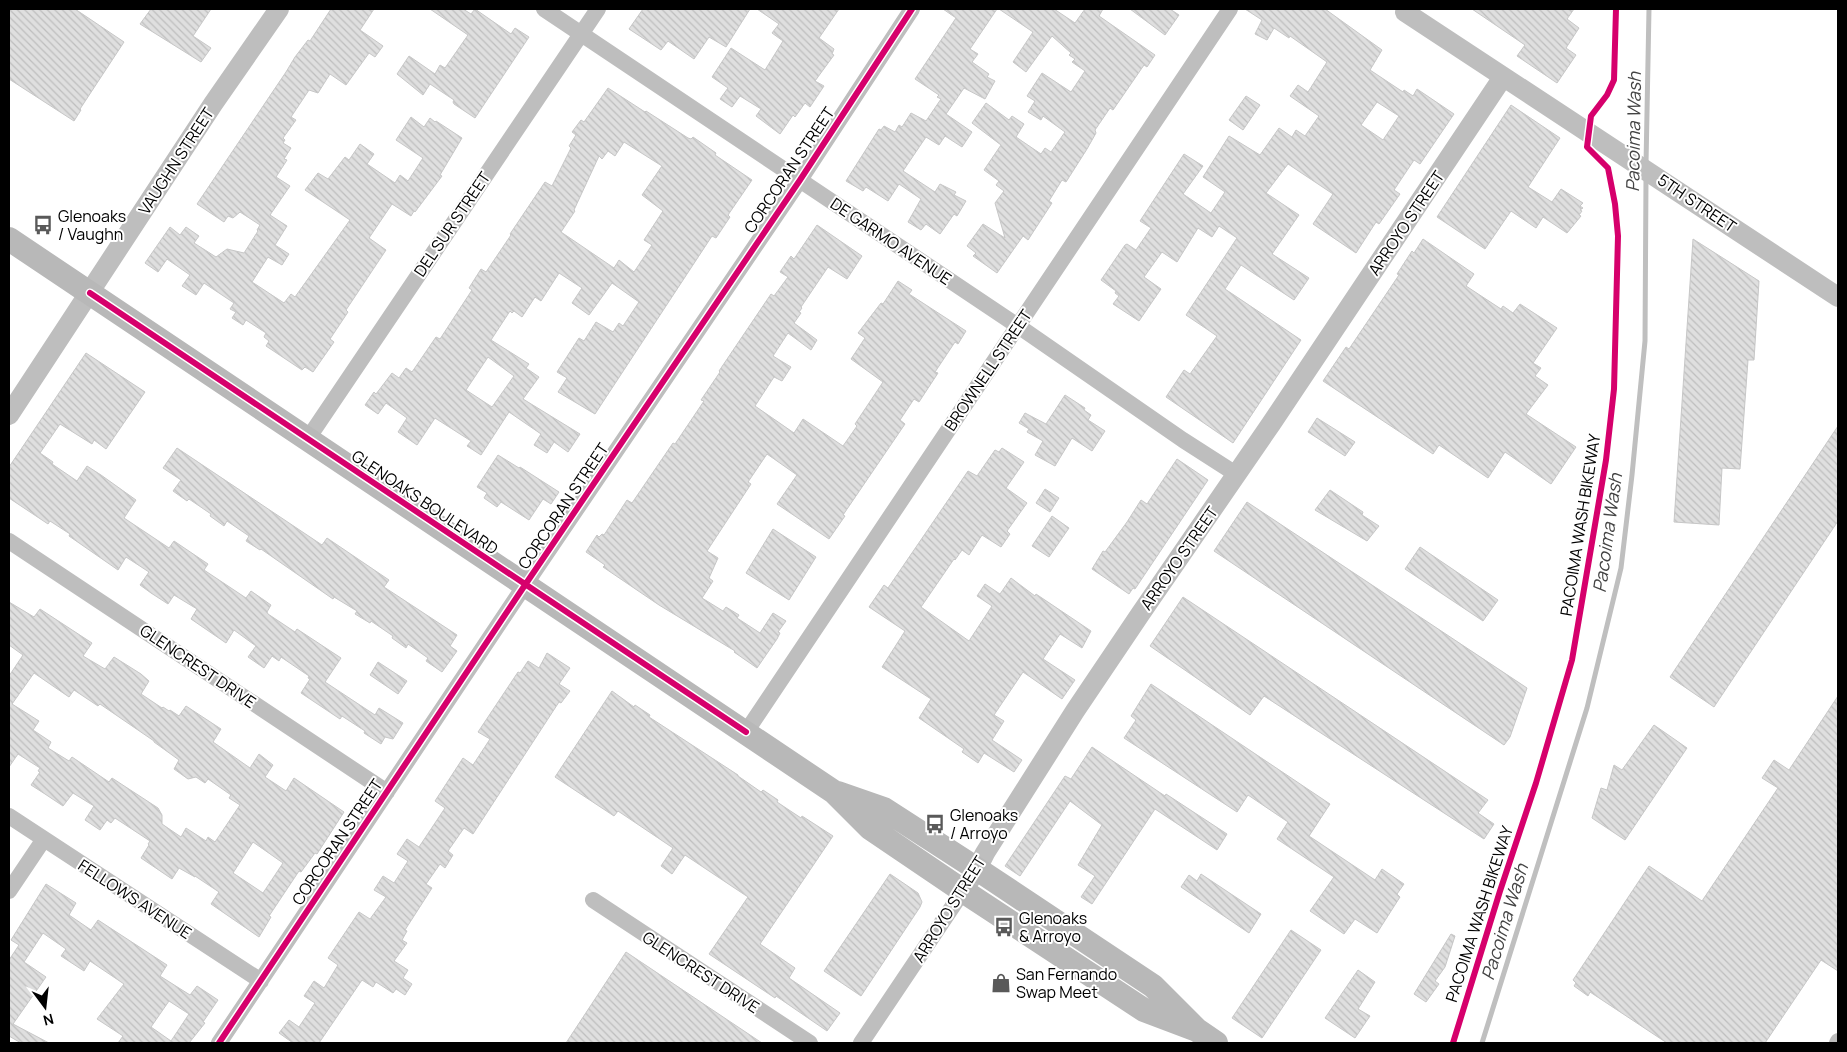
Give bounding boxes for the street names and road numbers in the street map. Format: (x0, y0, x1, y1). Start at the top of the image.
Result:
street label: CORCORAN STREET (739, 102, 840, 237)
street label: VAUGHN STREET (133, 103, 219, 219)
street label: ARROYO STREET (1363, 166, 1449, 280)
street label: DEL SUR STREET (409, 167, 496, 281)
street label: 5TH STREET (1653, 169, 1741, 238)
street label: DE GARMO AVENUE (826, 192, 956, 290)
street label: BROWNELL STREET (939, 305, 1037, 435)
street label: PACOIMA WASH BIKEWAY (1555, 432, 1605, 618)
street label: CORCORAN STREET (513, 438, 614, 573)
street label: GLENOAKS BOULEVARD (347, 445, 503, 559)
street label: ARROYO STREET (1135, 501, 1223, 614)
street label: GLENCREST DRIVE (136, 619, 260, 713)
street label: CORCORAN STREET (287, 774, 388, 909)
street label: PACOIMA WASH BIKEWAY (1440, 823, 1518, 1005)
street label: ARROYO STREET (907, 851, 991, 966)
street label: FELLOWS AVENUE (74, 854, 196, 944)
street label: GLENCREST DRIVE (638, 926, 764, 1018)

